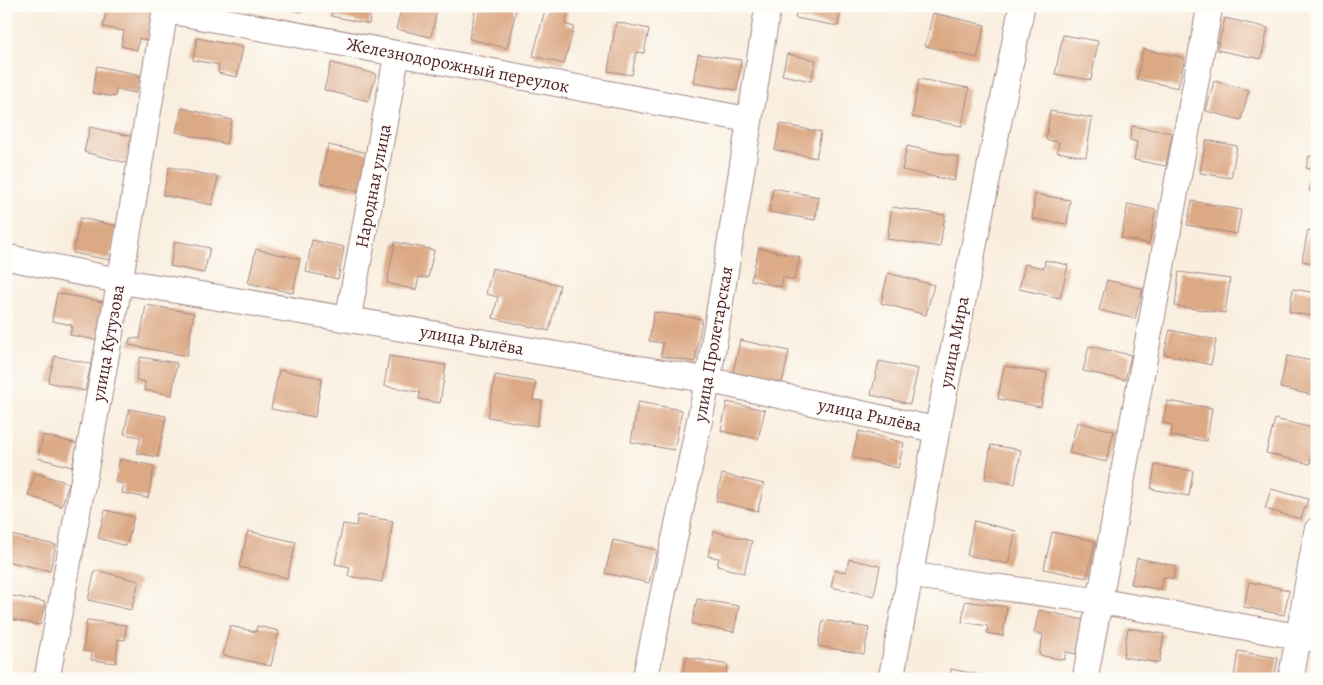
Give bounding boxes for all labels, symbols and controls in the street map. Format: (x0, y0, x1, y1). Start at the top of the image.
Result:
street label: Железнодорожный переулок (345, 32, 571, 98)
street label: Народная улица (349, 121, 397, 250)
street label: улица Пролетарская (687, 264, 738, 425)
street label: улица Кутузова (86, 282, 130, 404)
street label: улица Мира (933, 293, 975, 391)
street label: улица Рылёва (417, 319, 527, 361)
street label: улица Рылёва (815, 392, 925, 438)

